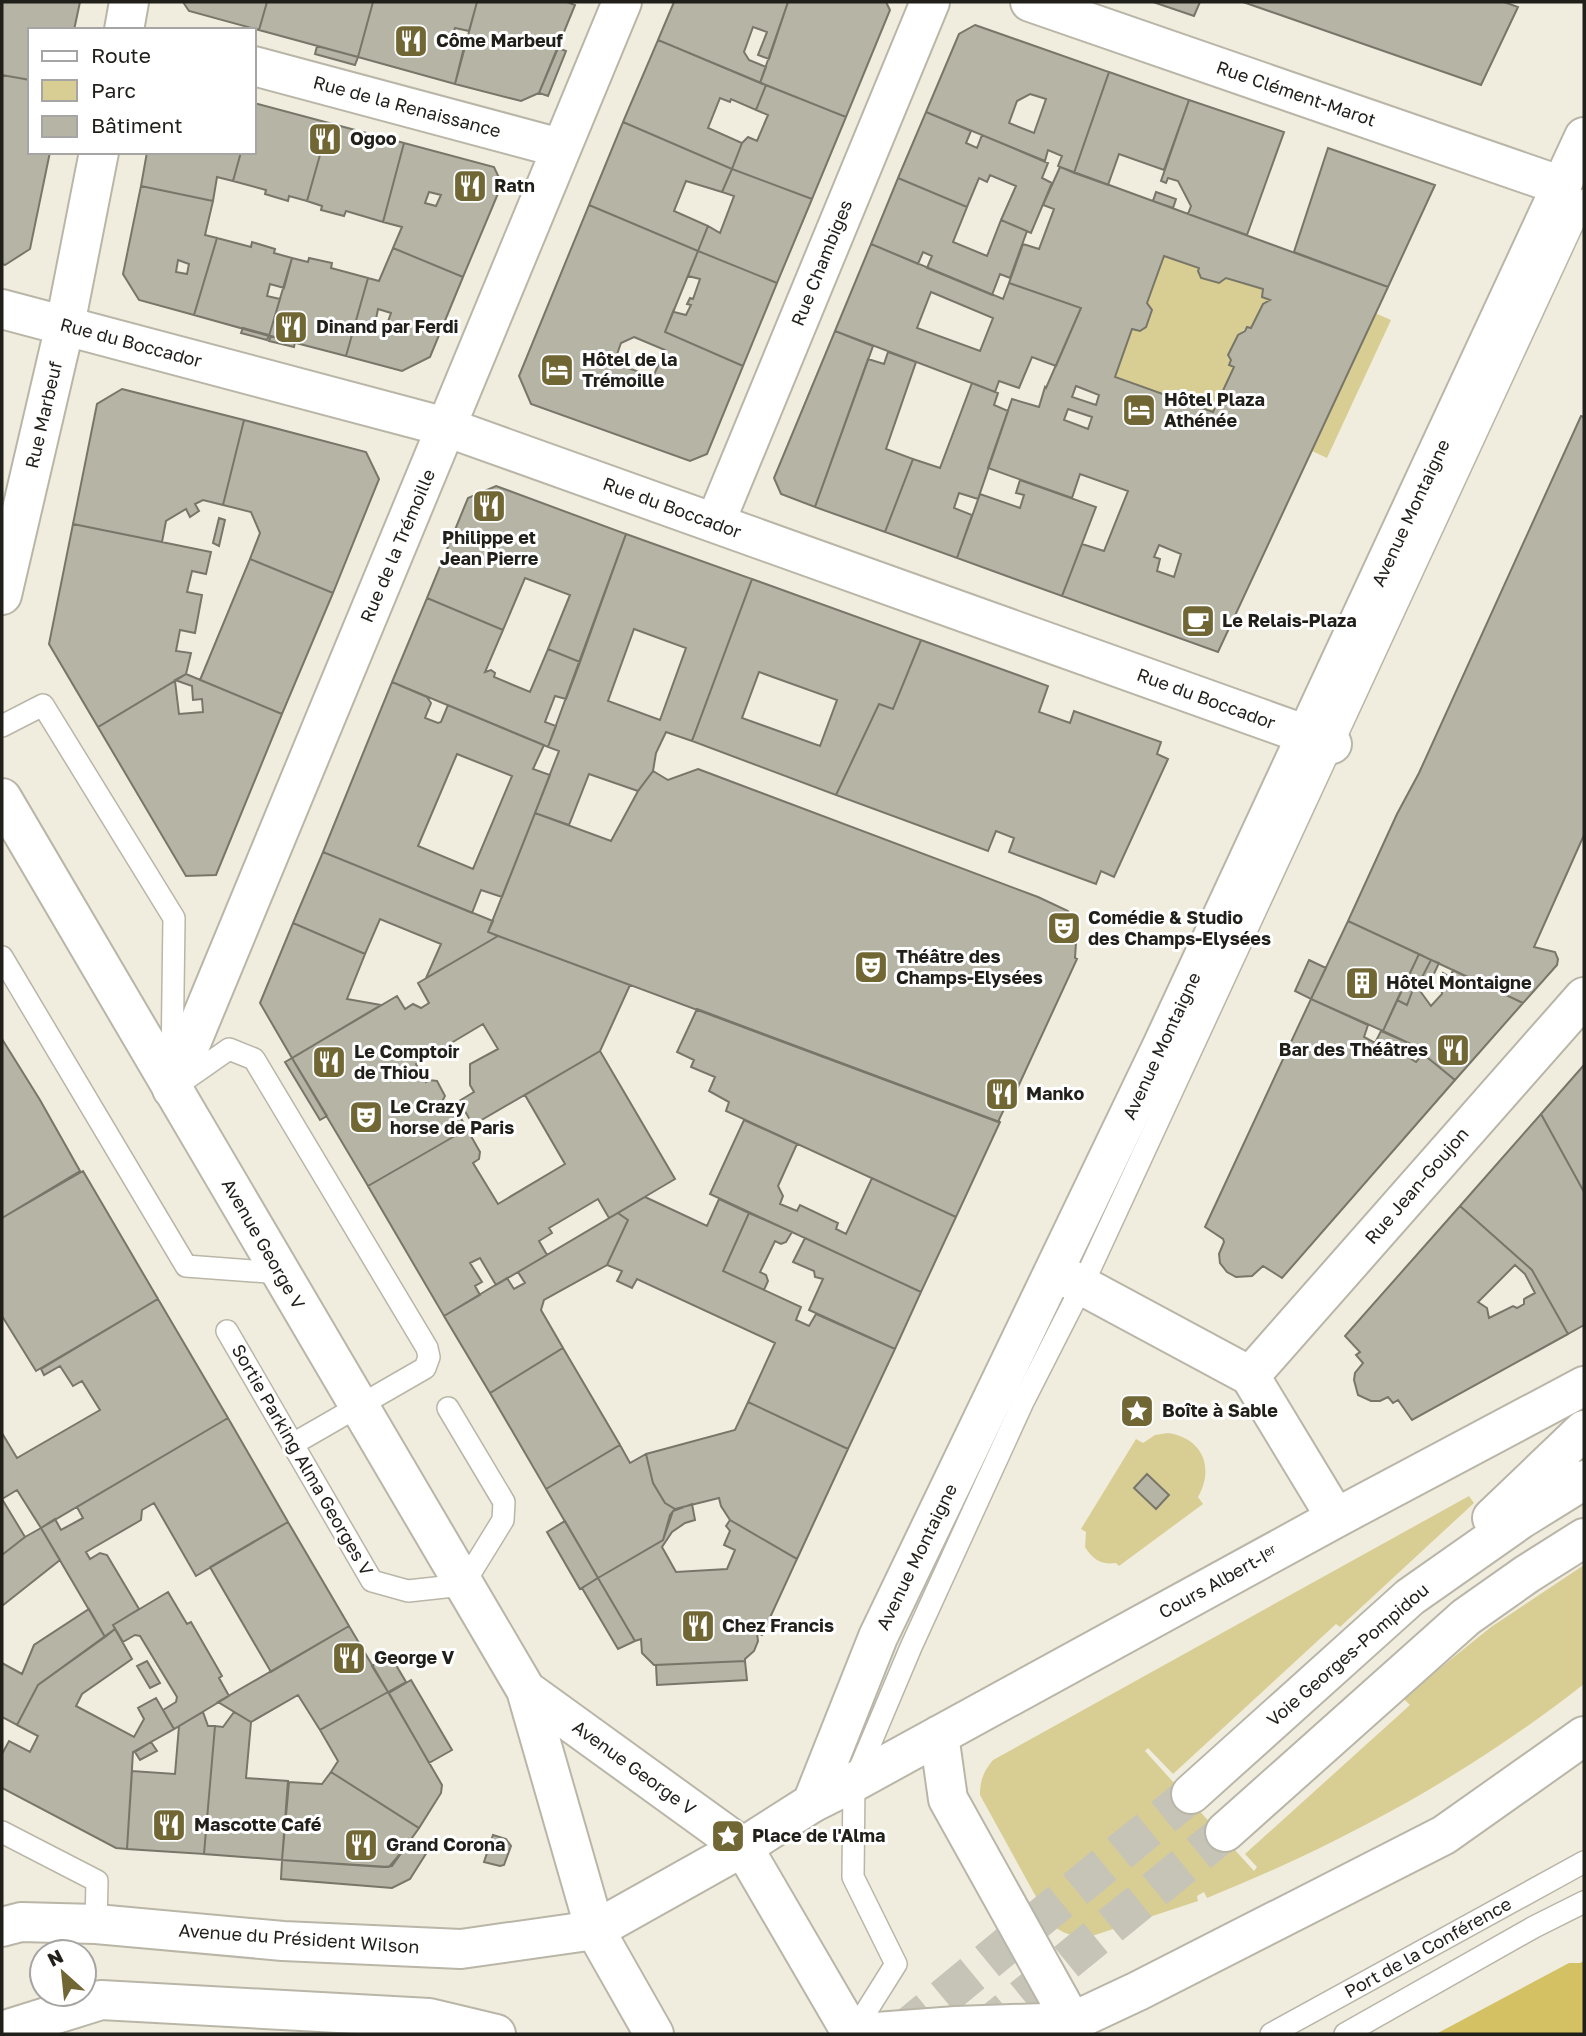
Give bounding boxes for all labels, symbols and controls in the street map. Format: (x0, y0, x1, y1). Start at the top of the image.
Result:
restaurant icon: Côme Marbeuf (392, 22, 430, 60)
legend (28, 28, 256, 154)
place label: Côme Marbeuf (436, 29, 563, 51)
text: Route (91, 42, 151, 68)
street label: Rue Clément-Marot (1214, 55, 1379, 131)
street label: Rue de la Renaissance (311, 70, 503, 142)
text: Parc (91, 77, 136, 103)
text: Bâtiment (91, 112, 183, 138)
restaurant icon: Ogoo (306, 120, 344, 158)
place label: Ogoo (350, 127, 397, 149)
restaurant icon: Ratn (451, 167, 489, 205)
place label: Ratn (494, 174, 535, 196)
street label: Rue Chambiges (786, 196, 856, 329)
restaurant icon: Dinand par Ferdi (272, 308, 310, 346)
street label: Rue du Boccador (58, 313, 204, 372)
place label: Dinand par Ferdi (316, 315, 459, 337)
place label: Hôtel de la Trémoille (582, 348, 677, 391)
hotel icon: Hôtel de la Trémoille (538, 351, 576, 389)
street label: Rue Marbeuf (20, 359, 66, 471)
place label: Hôtel Plaza Athénée (1164, 388, 1265, 431)
hotel icon: Hôtel Plaza Athénée (1120, 391, 1158, 429)
street label: Avenue Montaigne (1366, 435, 1454, 590)
street label: Rue de la Trémoille (355, 466, 439, 626)
street label: Rue du Boccador (600, 472, 745, 542)
restaurant icon: Philippe et Jean Pierre (470, 487, 508, 525)
place label: Philippe et Jean Pierre (440, 526, 539, 569)
cafe icon: Le Relais-Plaza (1179, 602, 1217, 640)
place label: Le Relais-Plaza (1222, 609, 1357, 631)
street label: Rue du Boccador (1134, 663, 1279, 733)
place label: Comédie & Studio des Champs-Elysées (1088, 906, 1271, 949)
theatre icon: Comédie & Studio des Champs-Elysées (1045, 909, 1083, 947)
place label: Théâtre des Champs-Elysées (896, 945, 1043, 988)
theatre icon: Théâtre des Champs-Elysées (852, 948, 890, 986)
building icon: Hôtel Montaigne (1343, 964, 1381, 1002)
street label: Avenue Montaigne (1117, 968, 1205, 1123)
place label: Hôtel Montaigne (1386, 971, 1532, 993)
restaurant icon: Bar des Théâtres (1434, 1031, 1472, 1069)
place label: Bar des Théâtres (1279, 1038, 1428, 1060)
place label: Le Comptoir de Thiou (354, 1040, 460, 1083)
restaurant icon: Le Comptoir de Thiou (310, 1043, 348, 1081)
restaurant icon: Manko (983, 1075, 1021, 1113)
place label: Manko (1026, 1082, 1084, 1104)
place label: Le Crazy horse de Paris (390, 1095, 514, 1138)
theatre icon: Le Crazy horse de Paris (347, 1098, 385, 1136)
street label: Rue Jean-Goujon (1360, 1123, 1473, 1248)
street label: Avenue George V (218, 1174, 310, 1313)
street label: Sortie Parking Alma Georges V (227, 1340, 378, 1579)
place icon: Boîte à Sable (1118, 1392, 1156, 1430)
place label: Boîte à Sable (1162, 1399, 1278, 1421)
street label: Avenue Montaigne (871, 1480, 961, 1633)
street label: Cours Albert-Iᵉʳ (1155, 1540, 1280, 1623)
street label: Voie Georges-Pompidou (1262, 1578, 1433, 1731)
restaurant icon: Chez Francis (679, 1607, 717, 1645)
place label: Chez Francis (722, 1614, 834, 1636)
restaurant icon: George V (330, 1639, 368, 1677)
place label: George V (374, 1646, 455, 1668)
street label: Avenue George V (569, 1715, 700, 1819)
restaurant icon: Mascotte Café (150, 1806, 188, 1844)
place label: Mascotte Café (194, 1813, 322, 1835)
place icon: Place de l'Alma (709, 1817, 747, 1855)
place label: Place de l'Alma (752, 1824, 886, 1846)
restaurant icon: Grand Corona (342, 1826, 380, 1864)
place label: Grand Corona (386, 1833, 505, 1855)
street label: Port de la Conférence (1340, 1892, 1515, 2002)
street label: Avenue du Président Wilson (178, 1919, 420, 1957)
north arrow (28, 1938, 98, 2008)
text: N (43, 1944, 67, 1971)

